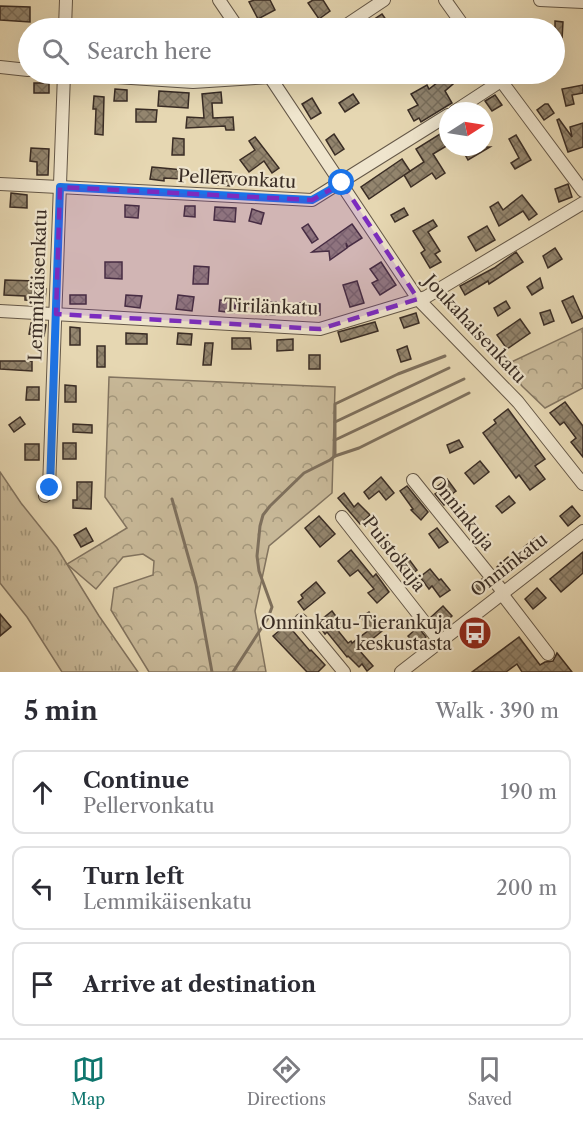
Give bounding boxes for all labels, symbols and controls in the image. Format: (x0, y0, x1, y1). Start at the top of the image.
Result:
search box (18, 18, 565, 84)
icon: search (39, 35, 72, 68)
text: Search here (87, 38, 212, 65)
north arrow (439, 102, 493, 156)
street label: Pellervonkatu (177, 165, 297, 193)
route start (328, 169, 354, 195)
street label: Lemmikäisenkatu (24, 209, 52, 361)
street label: Joukahaisenkatu (417, 268, 531, 388)
street label: Tirilänkatu (223, 294, 319, 320)
street label: Onninkuja (425, 471, 499, 555)
route end (36, 474, 62, 500)
street label: Puistokuja (358, 512, 431, 597)
street label: Onninkatu (466, 528, 552, 602)
place label: Onninkatu-Tierankuja keskustasta (261, 612, 452, 655)
bus stop icon: Onninkatu-Tierankuja keskustasta (457, 615, 493, 651)
text: 5 min (24, 695, 98, 727)
text: Walk · 390 m (436, 699, 559, 723)
text: Continue (83, 767, 189, 794)
icon: ahead (26, 776, 59, 809)
text: 190 m (500, 780, 557, 804)
text: Pellervonkatu (83, 794, 215, 818)
text: Turn left (83, 863, 184, 890)
icon: left (26, 872, 59, 905)
text: 200 m (496, 876, 557, 900)
text: Lemmikäisenkatu (83, 890, 252, 914)
icon: arrive (26, 968, 59, 1001)
text: Arrive at destination (83, 971, 316, 998)
tab: Map (71, 1053, 105, 1109)
tab: Directions (247, 1053, 326, 1109)
tab: Saved (468, 1053, 512, 1109)

